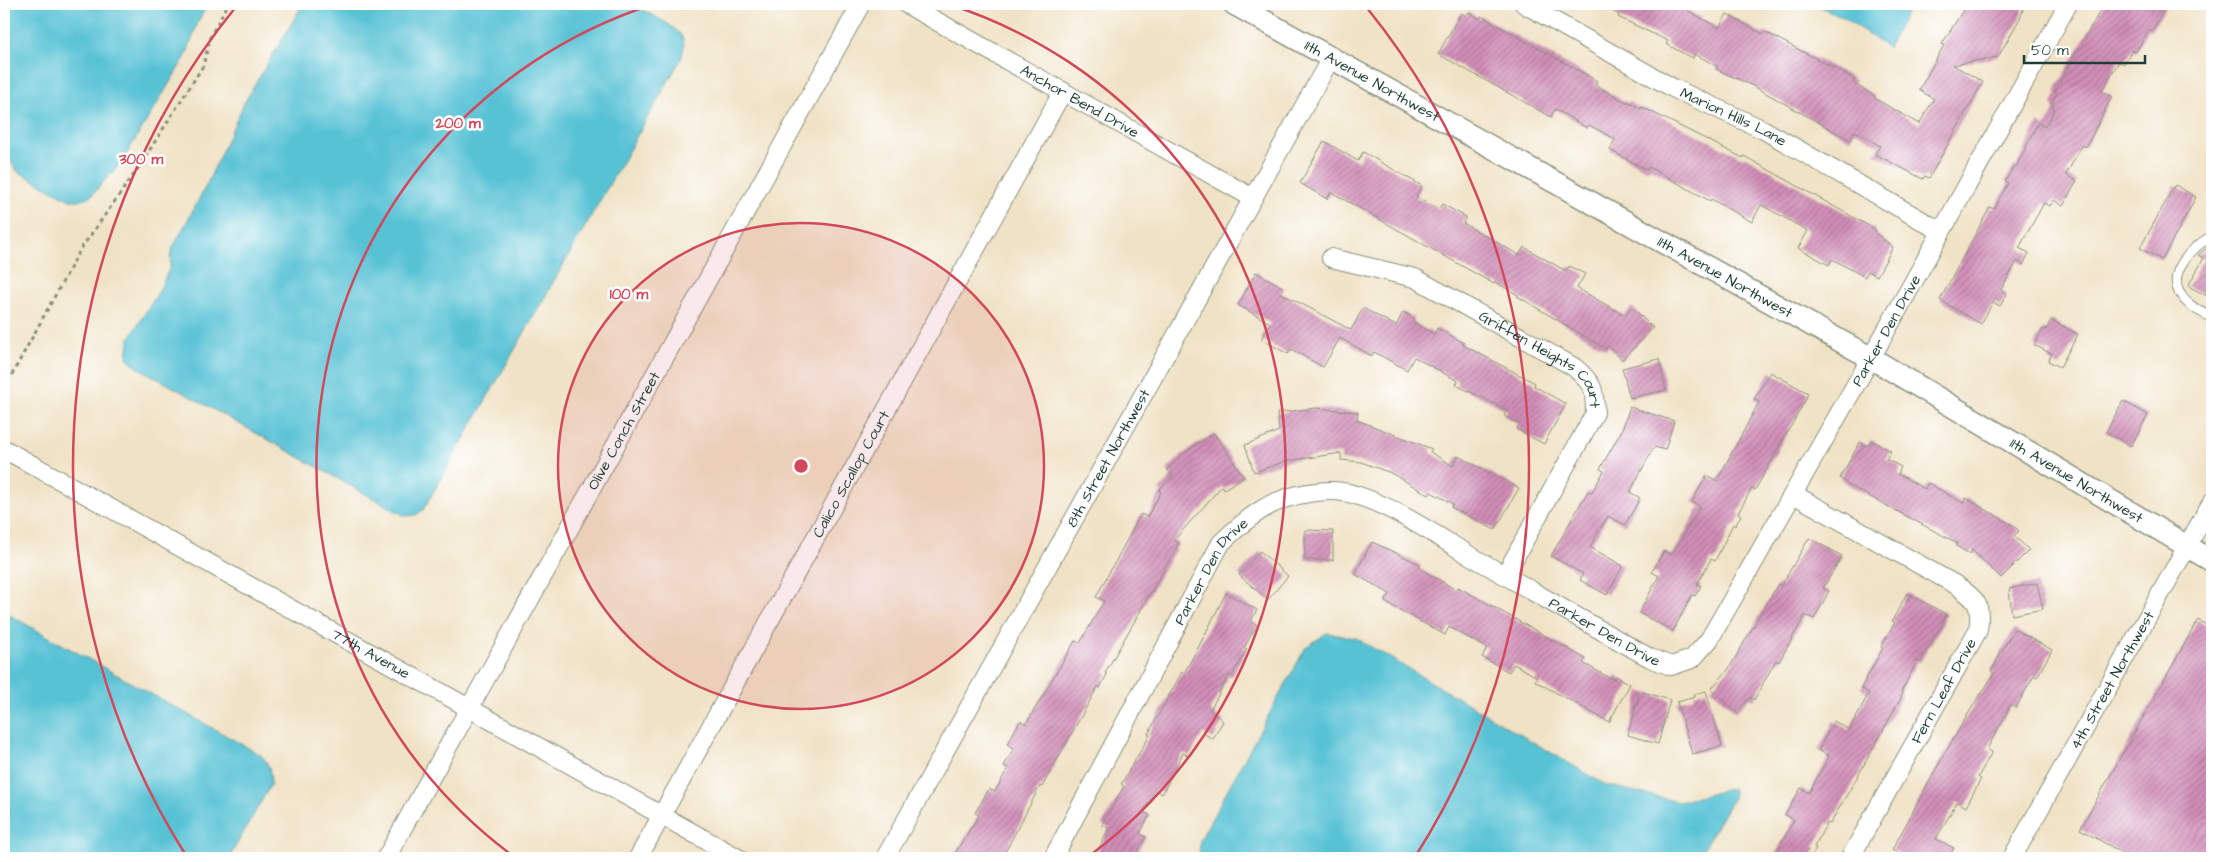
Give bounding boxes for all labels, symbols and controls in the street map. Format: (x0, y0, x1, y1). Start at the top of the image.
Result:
scale bar (2024, 32, 2145, 64)
street label: 11th Avenue Northwest (1301, 35, 1443, 127)
text: 50 m (2031, 40, 2069, 61)
street label: Anchor Bend Drive (1017, 59, 1143, 143)
street label: Marion Hills Lane (1677, 82, 1791, 151)
text: 200 m (434, 113, 481, 134)
text: 300 m (118, 149, 163, 170)
street label: 11th Avenue Northwest (1654, 231, 1797, 323)
street label: Parker Den Drive (1846, 271, 1926, 390)
text: 100 m (610, 284, 649, 305)
street label: Griffen Heights Court (1475, 305, 1605, 408)
street label: Olive Conch Street (582, 368, 665, 494)
street label: 8th Street Northwest (1061, 385, 1155, 531)
street label: Calico Scallop Court (807, 407, 894, 541)
street label: 11th Avenue Northwest (2006, 433, 2147, 528)
centre of rings (792, 457, 810, 475)
street label: Parker Den Drive (1169, 513, 1253, 629)
street label: Parker Den Drive (1545, 592, 1663, 671)
street label: 4th Street Northwest (2065, 607, 2159, 753)
street label: 77th Avenue (328, 623, 414, 684)
street label: Fern Leaf Drive (1906, 635, 1982, 747)

